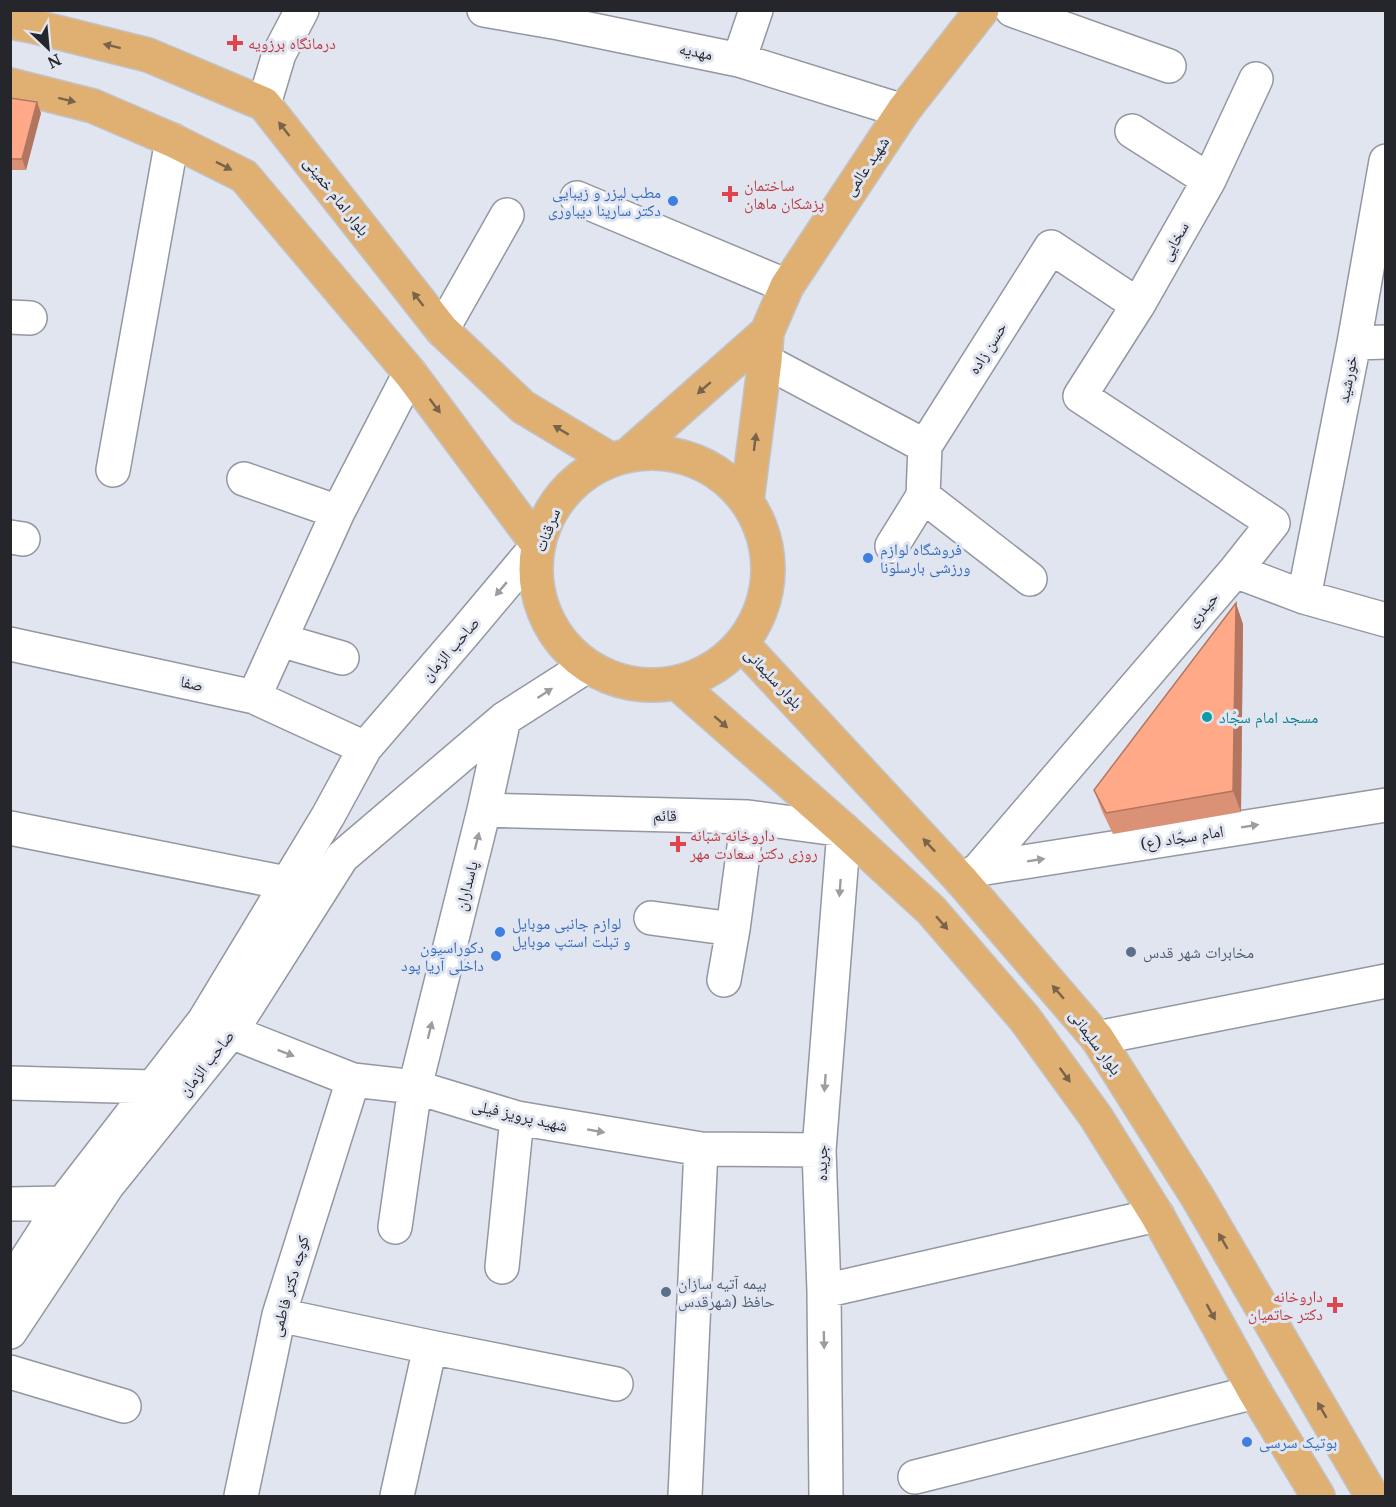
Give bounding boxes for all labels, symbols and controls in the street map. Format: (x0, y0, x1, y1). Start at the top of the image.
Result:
north arrow (18, 18, 78, 78)
place label: درمانگاه برزویه (248, 32, 336, 54)
marker: درمانگاه برزویه (226, 34, 244, 52)
street label: مهدیه (677, 37, 715, 65)
one-way arrow (103, 40, 122, 50)
text: N (44, 49, 65, 74)
one-way arrow (58, 95, 76, 105)
one-way arrow (278, 122, 290, 137)
street label: شهید عالمی (838, 132, 894, 200)
street label: بلوار امام خمینی (299, 152, 375, 240)
one-way arrow (216, 161, 233, 171)
place label: ساختمان پزشکان ماهان (744, 174, 825, 214)
place label: مطب لیزر و زیبایی دکتر سارینا دیباوری (548, 181, 661, 221)
marker: ساختمان پزشکان ماهان (721, 185, 739, 203)
marker: مطب لیزر و زیبایی دکتر سارینا دیباوری (666, 194, 680, 208)
street label: سخایی (1154, 217, 1194, 265)
one-way arrow (411, 291, 424, 307)
street label: حسن زاده (962, 318, 1012, 378)
street label: خورشید (1332, 353, 1362, 405)
one-way arrow (696, 381, 711, 395)
one-way arrow (429, 397, 441, 413)
one-way arrow (553, 424, 569, 435)
one-way arrow (750, 432, 759, 451)
street label: سرقنات (529, 505, 565, 555)
place label: فروشگاه لوازم ورزشی بارسلونا (880, 538, 971, 578)
marker: فروشگاه لوازم ورزشی بارسلونا (861, 551, 875, 565)
one-way arrow (495, 582, 507, 597)
street label: حیدری (1181, 587, 1223, 631)
street label: صاحب الزمان (416, 612, 484, 686)
street label: بلوار سلیمانی (740, 643, 808, 713)
street label: صفا (179, 670, 205, 696)
one-way arrow (537, 687, 553, 698)
place label: مسجد امام سجّاد (1219, 706, 1318, 728)
marker: مسجد امام سجّاد (1200, 710, 1214, 724)
one-way arrow (713, 715, 729, 728)
street label: قائم (653, 804, 677, 826)
street label: امام سجّاد (ع) (1139, 820, 1225, 854)
one-way arrow (1240, 822, 1259, 831)
place label: داروخانه شبانه روزی دکتر سعادت مهر (689, 824, 818, 864)
one-way arrow (472, 832, 482, 850)
marker: داروخانه شبانه روزی دکتر سعادت مهر (671, 837, 685, 851)
one-way arrow (922, 838, 936, 853)
one-way arrow (1027, 856, 1046, 865)
street label: پاسداران (449, 858, 483, 913)
one-way arrow (835, 879, 845, 898)
place label: لوازم جانبی موبایل و تبلت استپ موبایل (512, 912, 630, 952)
one-way arrow (936, 915, 949, 931)
marker: لوازم جانبی موبایل و تبلت استپ موبایل (493, 925, 507, 939)
place label: دکوراسیون داخلی آریا پود (401, 936, 484, 976)
place label: مخابرات شهر قدس (1143, 941, 1254, 963)
marker: مخابرات شهر قدس (1124, 945, 1138, 959)
marker: دکوراسیون داخلی آریا پود (489, 949, 503, 963)
one-way arrow (1052, 985, 1065, 1000)
street label: بلوار سلیمانی (1065, 1005, 1127, 1079)
one-way arrow (425, 1021, 435, 1039)
street label: صاحب الزمان (173, 1025, 239, 1101)
one-way arrow (277, 1049, 295, 1058)
one-way arrow (1059, 1066, 1071, 1082)
one-way arrow (820, 1073, 830, 1092)
street label: شهید پرویز فیلی (470, 1093, 570, 1137)
one-way arrow (586, 1127, 605, 1136)
street label: جریده (810, 1145, 832, 1181)
street label: کوچه دکتر فاطمی (264, 1233, 314, 1339)
one-way arrow (1218, 1233, 1229, 1249)
place label: بیمه آتیه سازان حافظ (شهرقدس (678, 1272, 775, 1312)
marker: بیمه آتیه سازان حافظ (شهرقدس (659, 1285, 673, 1299)
place label: داروخانه دکتر حاتمیان (1248, 1285, 1323, 1325)
marker: داروخانه دکتر حاتمیان (1328, 1298, 1342, 1312)
one-way arrow (1206, 1304, 1216, 1321)
one-way arrow (819, 1331, 829, 1350)
one-way arrow (1316, 1402, 1327, 1418)
place label: بوتیک سرسی (1259, 1431, 1337, 1453)
marker: بوتیک سرسی (1240, 1435, 1254, 1449)

